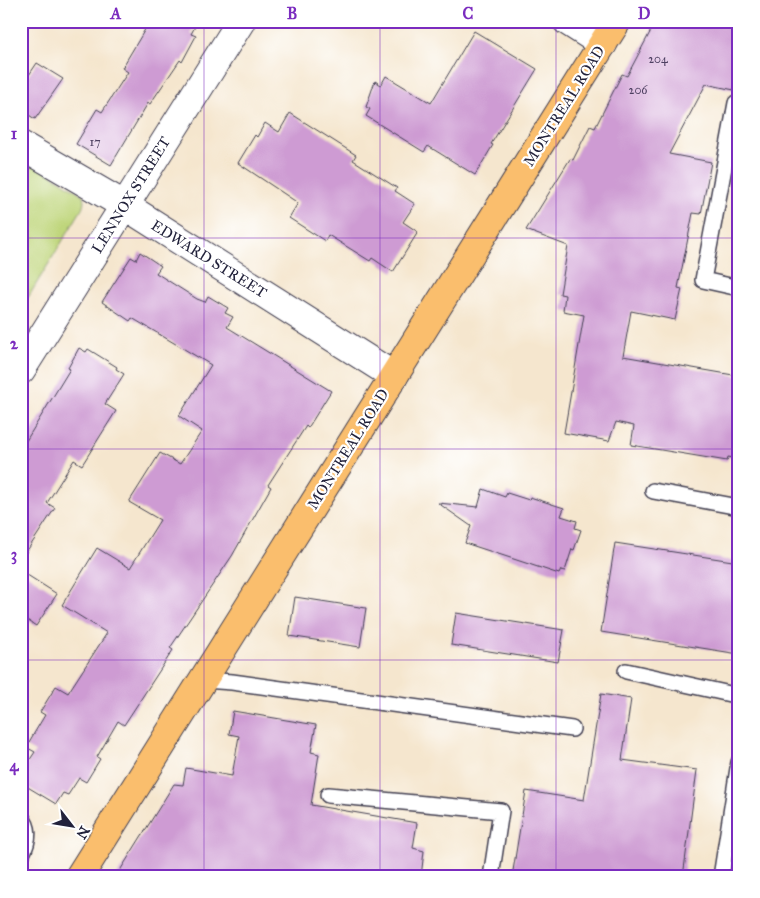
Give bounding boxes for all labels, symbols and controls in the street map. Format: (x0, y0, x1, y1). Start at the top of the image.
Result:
text: A (110, 4, 122, 23)
text: B (287, 4, 297, 23)
text: C (463, 4, 474, 23)
text: D (638, 4, 651, 23)
street label: MONTREAL ROAD (520, 42, 608, 170)
house number: 204 (648, 52, 668, 66)
house number: 206 (628, 83, 648, 97)
text: 1 (11, 124, 18, 143)
street label: LENNOX STREET (88, 133, 174, 257)
house number: 17 (89, 135, 101, 149)
street label: EDWARD STREET (148, 216, 270, 302)
text: 2 (10, 334, 19, 353)
street label: MONTREAL ROAD (304, 385, 392, 513)
text: 3 (11, 545, 17, 565)
text: 4 (10, 756, 20, 776)
north arrow (48, 800, 98, 850)
text: N (72, 823, 93, 842)

